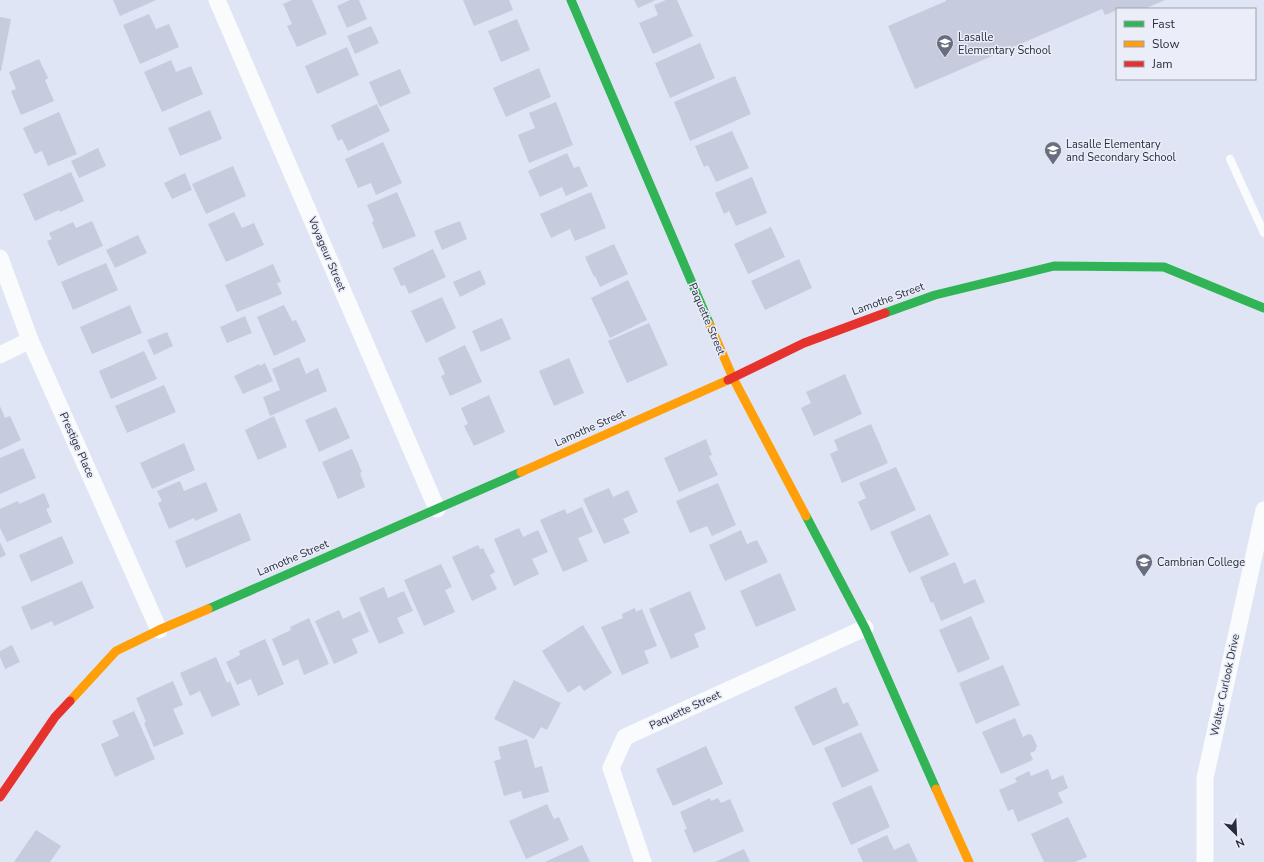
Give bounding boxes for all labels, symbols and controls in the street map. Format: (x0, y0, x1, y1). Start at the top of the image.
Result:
legend (1116, 8, 1256, 80)
text: Fast (1152, 16, 1175, 32)
place label: Lasalle Elementary School (958, 30, 1052, 58)
school or university icon: Lasalle Elementary School (935, 33, 955, 58)
text: Slow (1152, 36, 1180, 52)
text: Jam (1151, 56, 1173, 72)
place label: Lasalle Elementary and Secondary School (1066, 137, 1177, 165)
school or university icon: Lasalle Elementary and Secondary School (1043, 140, 1063, 165)
street label: Voyageur Street (304, 214, 350, 294)
street label: Lamothe Street (850, 279, 926, 319)
street label: Paquette Street (685, 281, 729, 358)
street label: Lamothe Street (552, 406, 628, 450)
street label: Prestige Place (56, 410, 98, 480)
street label: Lamothe Street (255, 536, 331, 580)
school or university icon: Cambrian College (1134, 552, 1154, 577)
place label: Cambrian College (1157, 555, 1245, 570)
street label: Walter Curlook Drive (1207, 632, 1243, 737)
street label: Paquette Street (647, 687, 723, 733)
north arrow (1216, 814, 1256, 854)
text: N (1233, 834, 1247, 851)

